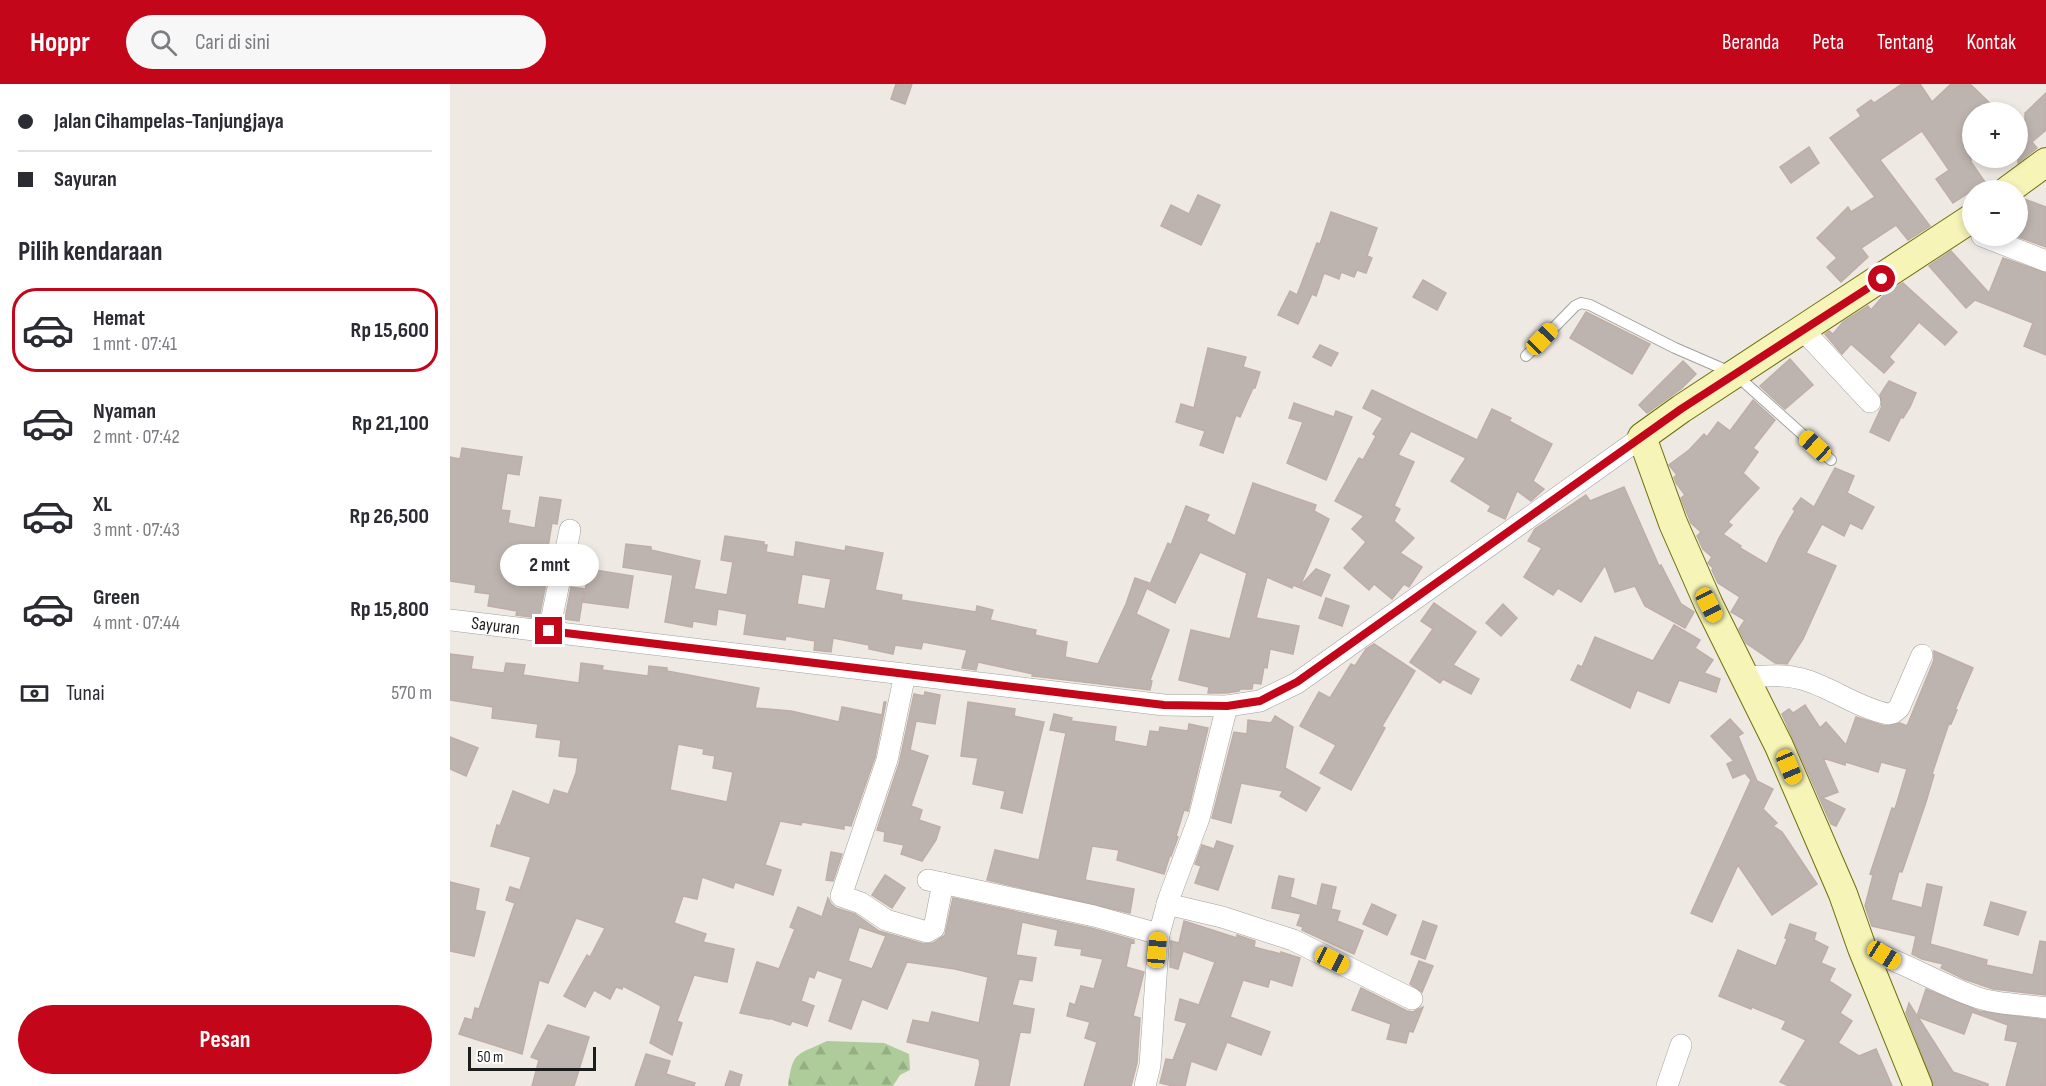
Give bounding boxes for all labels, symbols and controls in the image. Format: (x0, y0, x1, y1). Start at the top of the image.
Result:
search box (126, 15, 546, 69)
text: Hoppr (30, 26, 90, 59)
icon: search (147, 26, 180, 59)
text: Cari di sini (195, 29, 270, 56)
text: Beranda (1722, 30, 1779, 55)
text: Peta (1812, 30, 1844, 55)
text: Tentang (1877, 30, 1934, 55)
text: Kontak (1967, 30, 2016, 55)
map controls (1962, 102, 2028, 246)
button: + (1962, 102, 2028, 168)
text: Jalan Cihampelas-Tanjungjaya (54, 108, 284, 135)
text: Sayuran (54, 166, 117, 193)
button: − (1962, 180, 2028, 246)
text: Pilih kendaraan (18, 236, 163, 268)
route start (1868, 265, 1895, 292)
icon: car (21, 303, 75, 357)
text: Hemat (93, 305, 145, 332)
text: Rp 15,600 (351, 317, 429, 344)
car (1523, 320, 1561, 358)
text: 1 mnt · 07:41 (93, 332, 177, 356)
icon: car (21, 396, 75, 450)
text: Nyaman (93, 398, 156, 425)
text: Rp 21,100 (352, 410, 429, 437)
text: 2 mnt · 07:42 (93, 425, 180, 449)
car (1796, 427, 1834, 465)
icon: car (21, 489, 75, 543)
text: XL (93, 491, 112, 518)
text: Rp 26,500 (350, 503, 429, 530)
text: 3 mnt · 07:43 (93, 518, 180, 542)
callout: 2 mnt (500, 544, 598, 586)
text: 2 mnt (529, 553, 570, 577)
icon: car (21, 582, 75, 636)
text: Green (93, 584, 140, 611)
car (1693, 585, 1725, 625)
text: Rp 15,800 (350, 596, 429, 623)
text: 4 mnt · 07:44 (93, 611, 180, 635)
street label: Sayuran (470, 612, 521, 639)
route end (535, 617, 562, 644)
icon: cash (18, 677, 51, 710)
text: Tunai (66, 680, 105, 707)
text: 570 m (391, 681, 432, 705)
car (1774, 747, 1804, 787)
car (1146, 931, 1168, 969)
car (1864, 938, 1904, 972)
car (1312, 944, 1352, 976)
button: Pesan (18, 1005, 432, 1074)
scale bar (468, 1044, 596, 1072)
text: 50 m (477, 1048, 503, 1067)

